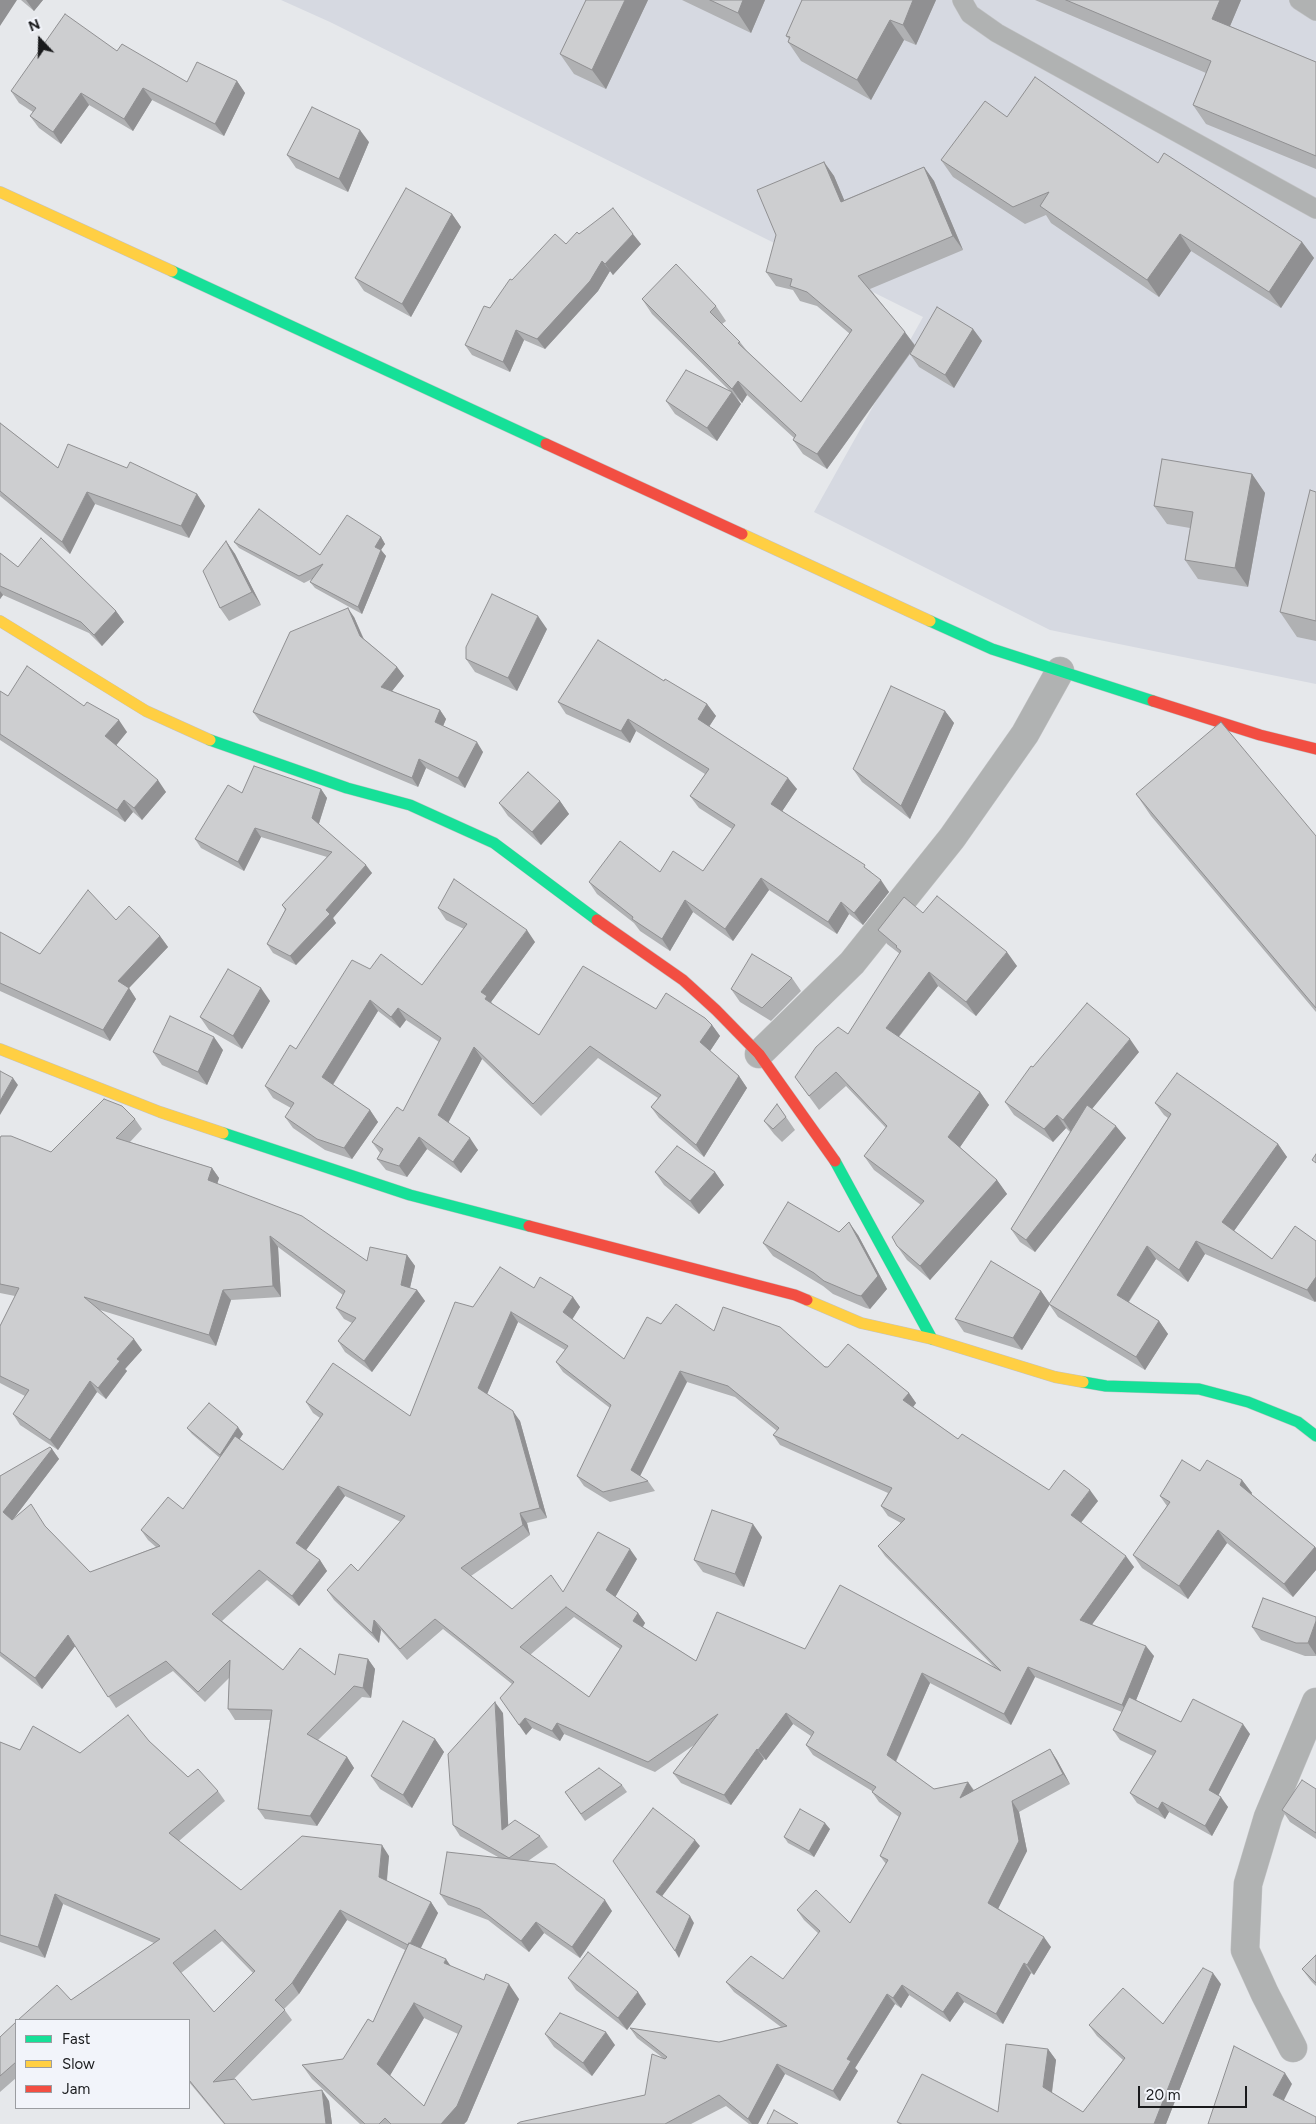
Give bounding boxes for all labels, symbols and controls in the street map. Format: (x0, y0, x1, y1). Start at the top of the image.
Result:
north arrow (15, 15, 65, 65)
text: N (26, 16, 43, 35)
legend (15, 2019, 190, 2109)
text: Fast (62, 2030, 90, 2048)
text: Slow (62, 2055, 95, 2073)
scale bar (1141, 2076, 1250, 2108)
text: Jam (62, 2080, 90, 2098)
text: 20 m (1146, 2086, 1180, 2104)

